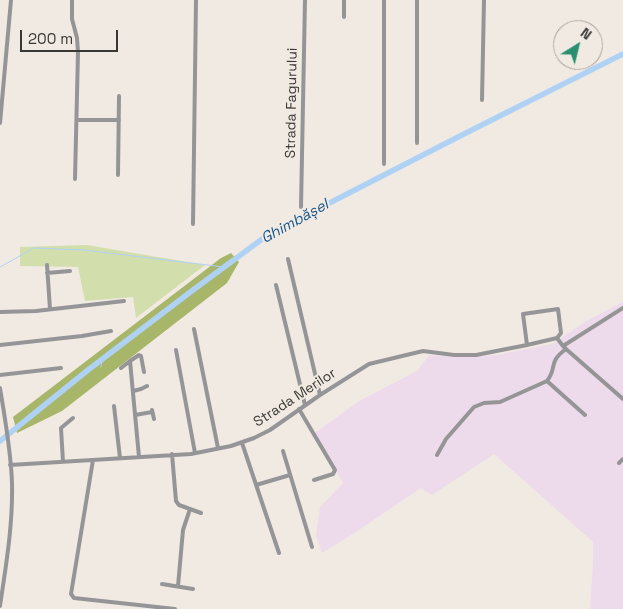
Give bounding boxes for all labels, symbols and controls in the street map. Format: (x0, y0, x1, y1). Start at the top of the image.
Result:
scale bar (22, 20, 120, 52)
north arrow (553, 20, 603, 70)
text: N (577, 24, 595, 44)
text: 200 m (28, 29, 73, 48)
street label: Strada Fagurului (283, 47, 301, 159)
water label: Ghimbășel (258, 196, 332, 248)
street label: Strada Merilor (251, 365, 339, 431)

